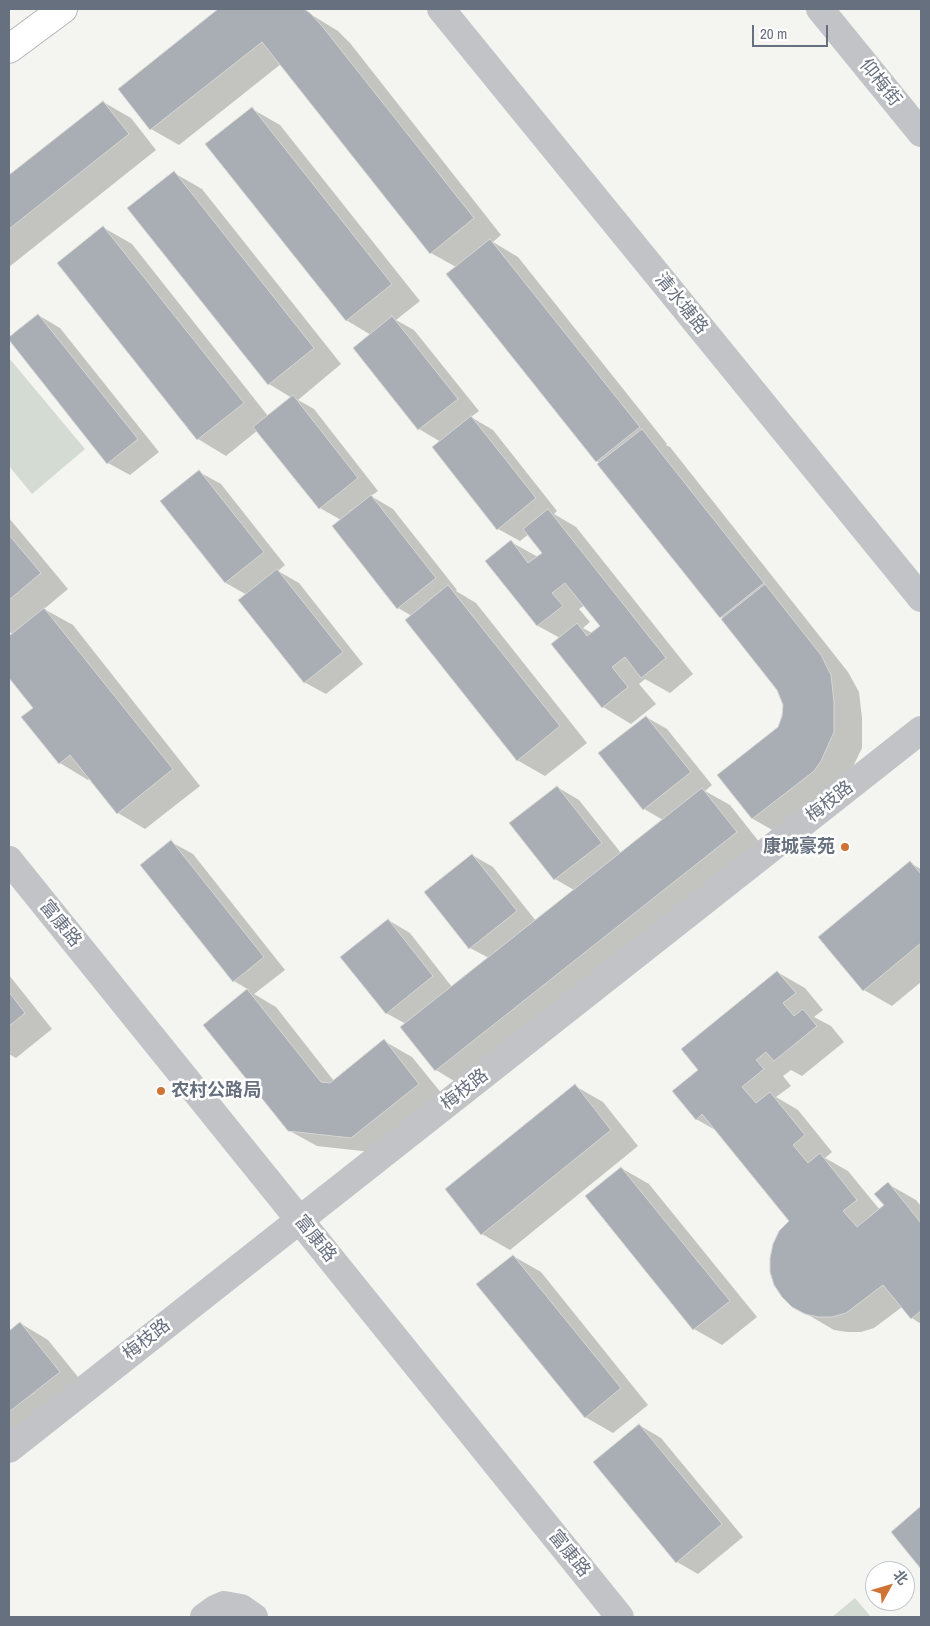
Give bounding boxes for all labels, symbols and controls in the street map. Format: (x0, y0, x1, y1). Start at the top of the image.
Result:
scale bar (755, 15, 831, 47)
text: 20 m (760, 23, 787, 44)
street label: 仰梅街 (855, 55, 905, 111)
street label: 清水塘路 (650, 269, 712, 339)
street label: 梅枝路 (802, 777, 858, 827)
place label: 康城豪苑 (763, 836, 835, 858)
marker: 康城豪苑 (839, 841, 851, 853)
street label: 富康路 (35, 896, 85, 952)
street label: 梅枝路 (437, 1065, 493, 1115)
place label: 农村公路局 (171, 1080, 261, 1102)
marker: 农村公路局 (155, 1085, 167, 1097)
street label: 富康路 (290, 1211, 340, 1267)
street label: 梅枝路 (119, 1315, 175, 1365)
street label: 富康路 (544, 1526, 594, 1582)
north arrow (865, 1561, 915, 1611)
text: 北 (889, 1566, 912, 1588)

